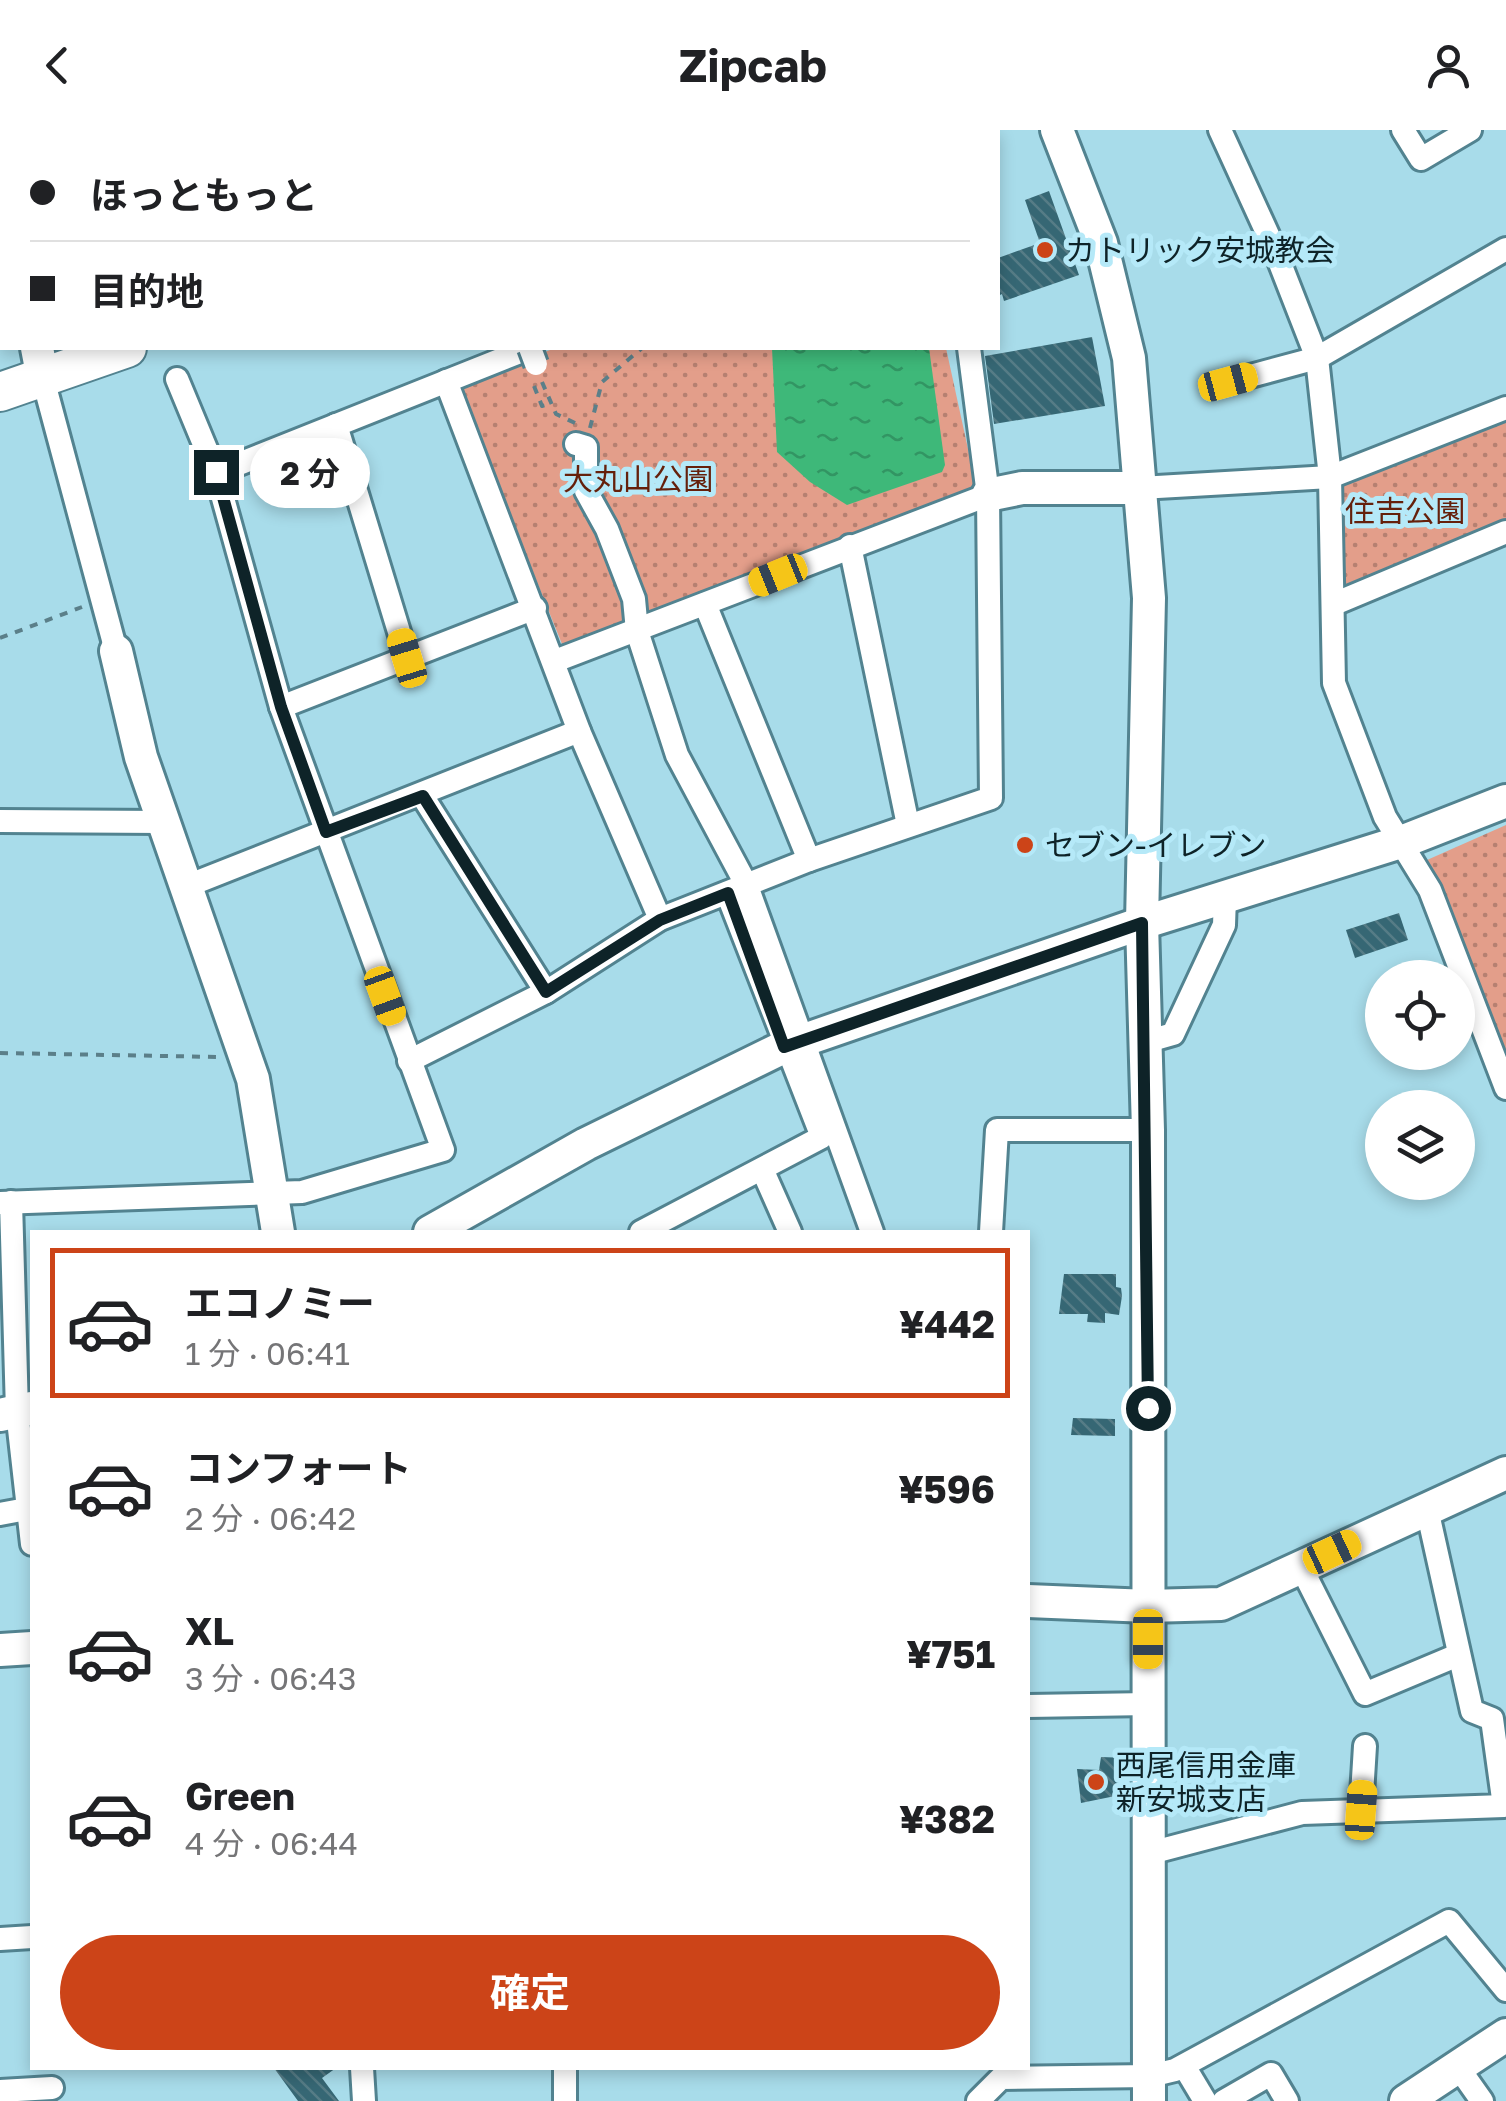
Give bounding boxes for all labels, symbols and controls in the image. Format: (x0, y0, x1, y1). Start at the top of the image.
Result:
icon: back (30, 38, 85, 93)
text: Zipcab (679, 38, 827, 92)
icon: person (1421, 38, 1476, 93)
text: ほっともっと (90, 172, 318, 217)
place label: カトリック安城教会 (1065, 232, 1335, 268)
marker: カトリック安城教会 (1034, 239, 1056, 261)
text: 目的地 (90, 268, 204, 313)
car (1195, 360, 1261, 404)
callout: 2 分 (251, 437, 371, 507)
route end (194, 450, 239, 495)
text: 2 分 (280, 454, 340, 492)
park label: 大丸山公園 (563, 461, 713, 497)
park label: 住吉公園 (1345, 493, 1465, 529)
car (745, 550, 811, 600)
car (384, 625, 430, 691)
place label: セブン-イレブン (1045, 827, 1266, 863)
marker: セブン-イレブン (1014, 834, 1036, 856)
map controls (1365, 960, 1475, 1200)
button: locate (1365, 960, 1475, 1070)
car (361, 963, 409, 1029)
button: layers (1365, 1090, 1475, 1200)
icon: car (65, 1278, 155, 1368)
text: エコノミー (185, 1280, 375, 1325)
text: ¥442 (899, 1301, 995, 1346)
text: 1 分 · 06:41 (185, 1334, 350, 1372)
route start (1126, 1386, 1171, 1431)
icon: car (65, 1443, 155, 1533)
text: コンフォート (185, 1445, 412, 1490)
text: ¥596 (898, 1466, 995, 1511)
text: 2 分 · 06:42 (185, 1499, 356, 1537)
car (1298, 1526, 1366, 1578)
icon: car (65, 1608, 155, 1698)
text: XL (185, 1608, 234, 1653)
car (1133, 1609, 1163, 1669)
text: ¥751 (906, 1631, 995, 1676)
text: 3 分 · 06:43 (185, 1659, 356, 1697)
place label: 西尾信用金庫 新安城支店 (1116, 1747, 1296, 1817)
marker: 西尾信用金庫 新安城支店 (1085, 1771, 1107, 1793)
icon: car (65, 1773, 155, 1863)
text: Green (185, 1773, 295, 1818)
car (1344, 1779, 1378, 1841)
text: ¥382 (899, 1796, 995, 1841)
text: 4 分 · 06:44 (185, 1824, 358, 1862)
button: 確定 (60, 1935, 1000, 2050)

